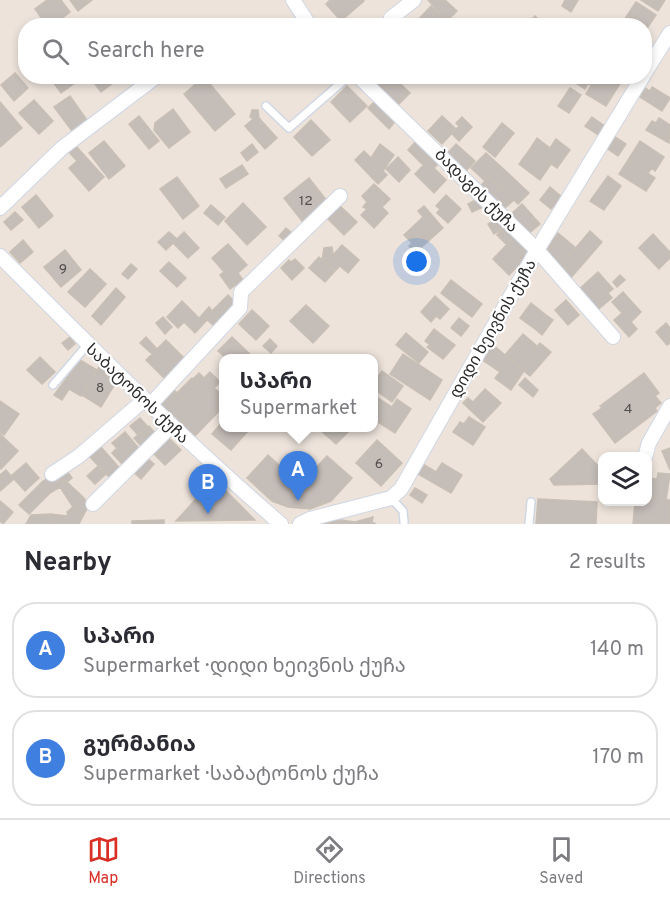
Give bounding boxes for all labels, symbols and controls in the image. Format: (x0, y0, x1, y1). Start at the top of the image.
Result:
search box (18, 18, 652, 84)
icon: search (39, 35, 72, 68)
text: Search here (87, 38, 205, 65)
street label: ბადაგის ქუჩა (430, 145, 522, 237)
house number: 12 (299, 193, 313, 210)
your location (402, 247, 431, 276)
street label: დიდი ხეივნის ქუჩა (446, 256, 542, 402)
house number: 9 (59, 261, 67, 278)
street label: საბატონოს ქუჩა (81, 340, 192, 449)
popup (219, 354, 378, 432)
text: სპარი (240, 369, 312, 396)
house number: 8 (96, 380, 104, 397)
text: Supermarket (240, 396, 357, 422)
house number: 4 (624, 401, 632, 418)
pin: A (278, 452, 318, 501)
map controls (598, 452, 652, 506)
button: layers (598, 452, 652, 506)
house number: 6 (375, 456, 383, 473)
pin: B (188, 464, 228, 514)
text: Nearby (24, 547, 112, 580)
text: 2 results (569, 550, 646, 576)
text: სპარი (83, 624, 155, 651)
text: A (38, 637, 53, 663)
text: 140 m (590, 637, 644, 663)
text: Supermarket · დიდი ხეივნის ქუჩა (83, 654, 406, 680)
text: გურმანია (83, 732, 196, 759)
text: B (39, 745, 52, 771)
text: 170 m (592, 745, 644, 771)
text: Supermarket · საბატონოს ქუჩა (83, 762, 379, 788)
tab: Map (87, 833, 120, 889)
tab: Directions (293, 833, 366, 889)
tab: Saved (539, 833, 583, 889)

